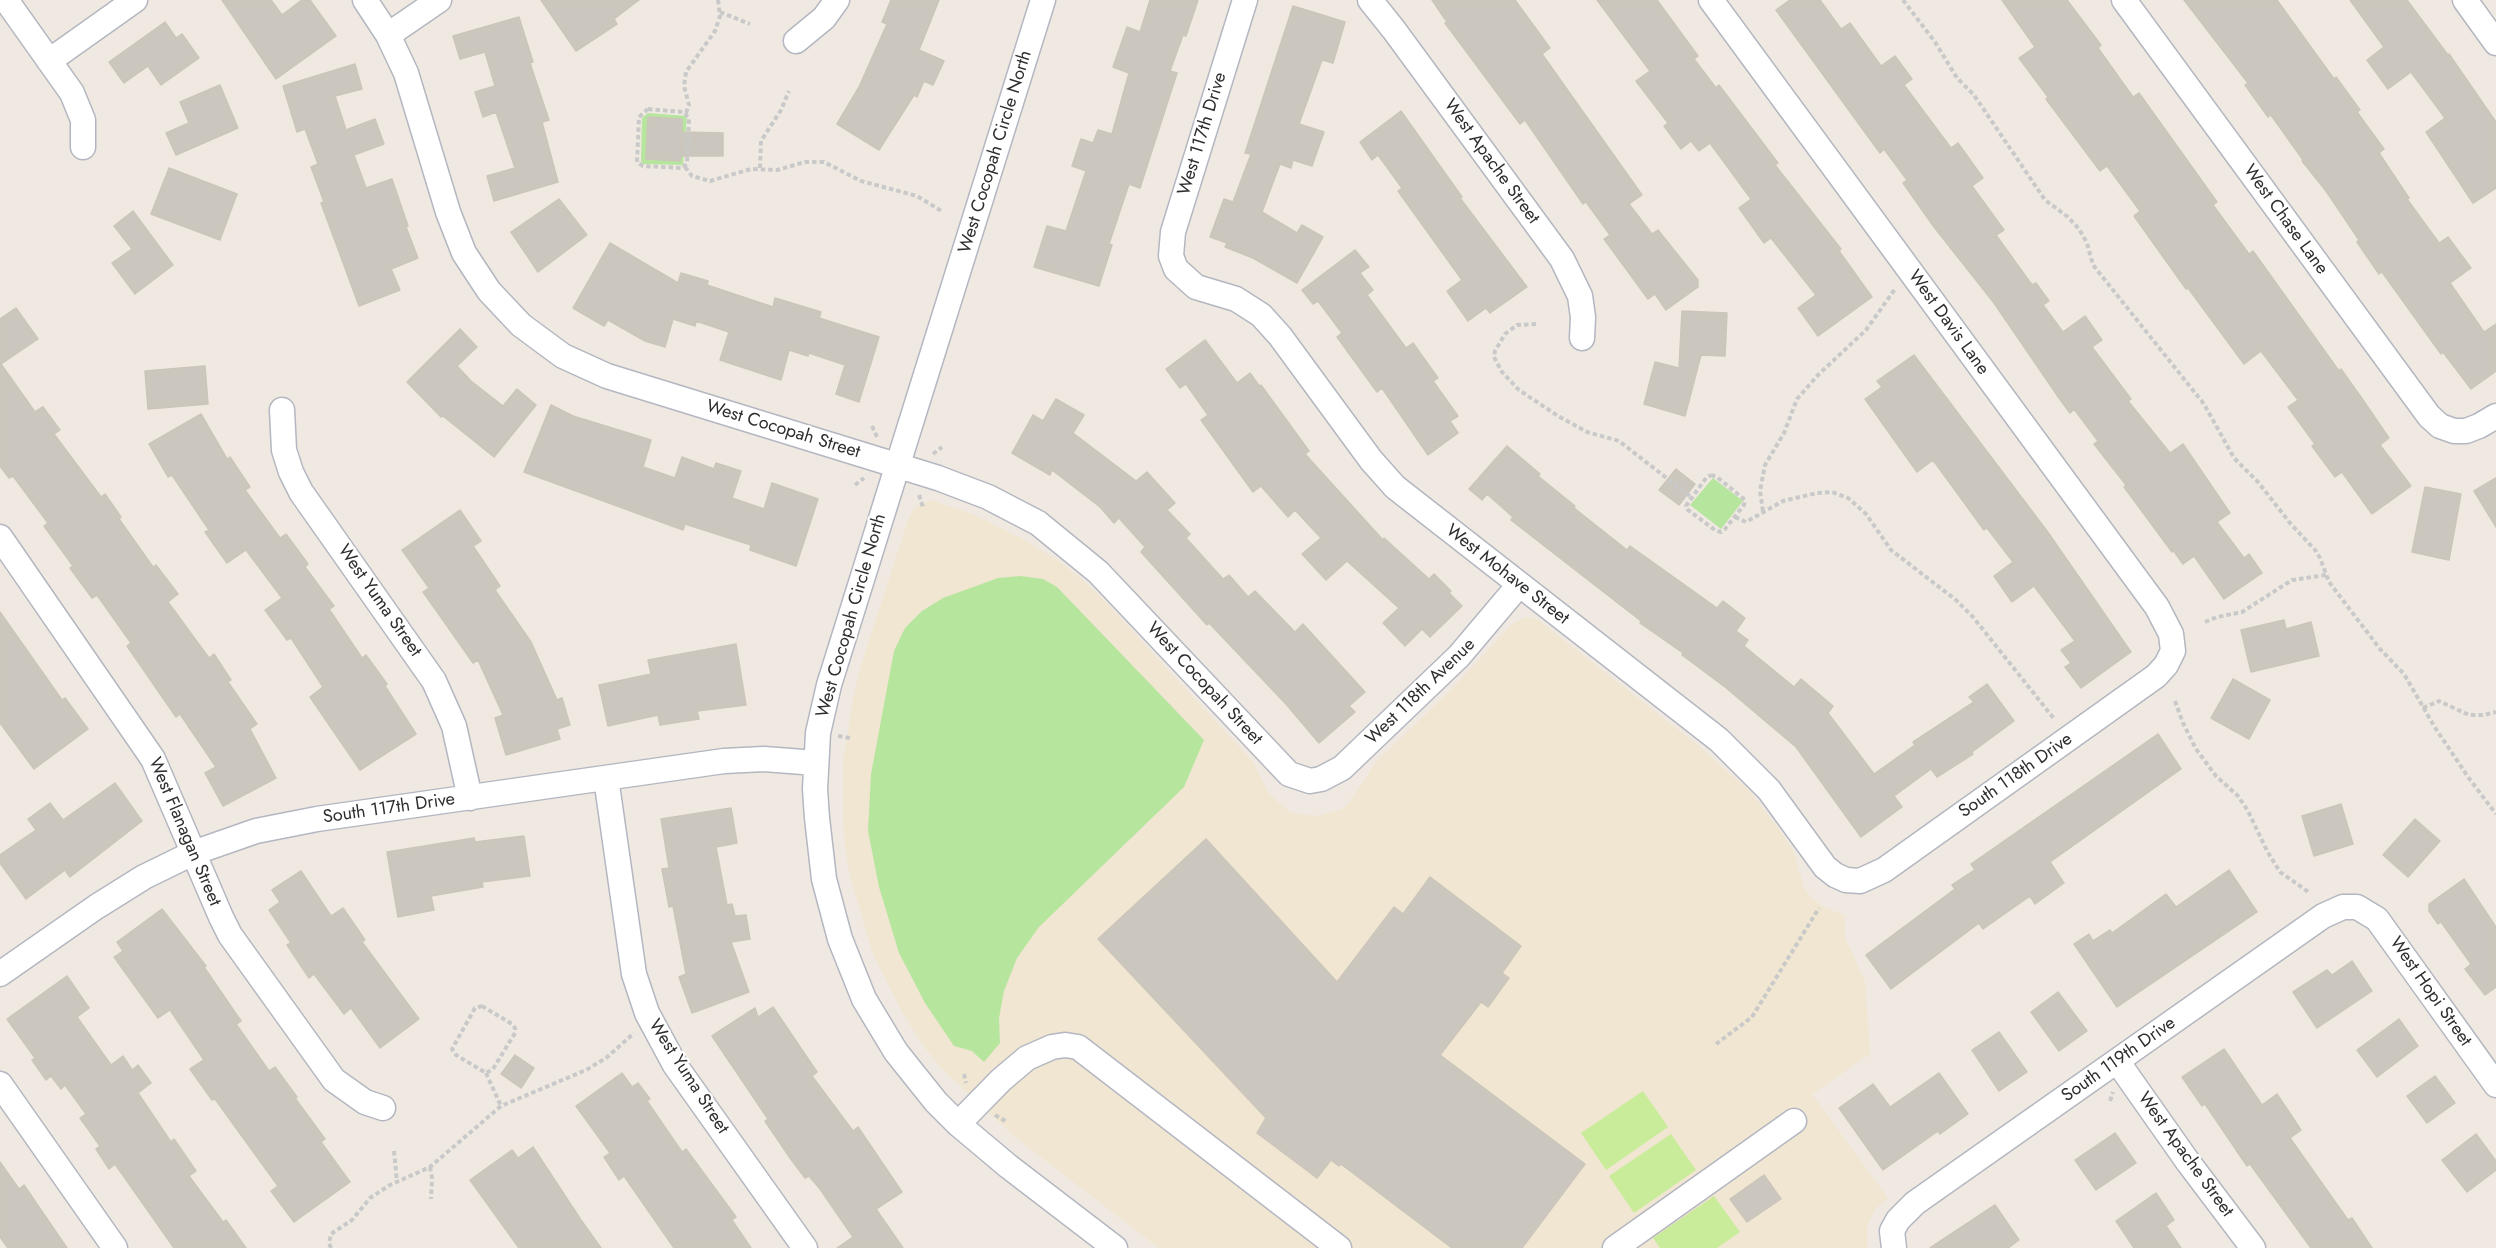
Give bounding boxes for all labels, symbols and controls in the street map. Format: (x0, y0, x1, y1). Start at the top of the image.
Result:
street label: West Cocopah Circle North (955, 48, 1037, 256)
street label: West 117th Drive (1174, 70, 1232, 198)
street label: West Apache Street (1438, 95, 1544, 229)
street label: West Chase Lane (2238, 161, 2332, 279)
street label: West Davis Lane (1903, 266, 1993, 380)
street label: West Cocopah Street (703, 396, 863, 464)
street label: West Cocopah Circle North (813, 512, 891, 720)
street label: West Mohave Street (1441, 520, 1573, 630)
street label: West Yuma Street (332, 541, 426, 661)
street label: West Cocopah Street (1142, 618, 1266, 750)
street label: West 118th Avenue (1362, 634, 1480, 750)
street label: South 118th Drive (1955, 729, 2077, 823)
street label: West Flanagan Street (143, 754, 225, 910)
street label: South 117th Drive (322, 789, 456, 829)
street label: West Hopi Street (2384, 933, 2476, 1051)
street label: South 119th Drive (2058, 1013, 2180, 1107)
street label: West Yuma Street (643, 1016, 733, 1138)
street label: West Apache Street (2132, 1088, 2238, 1222)

